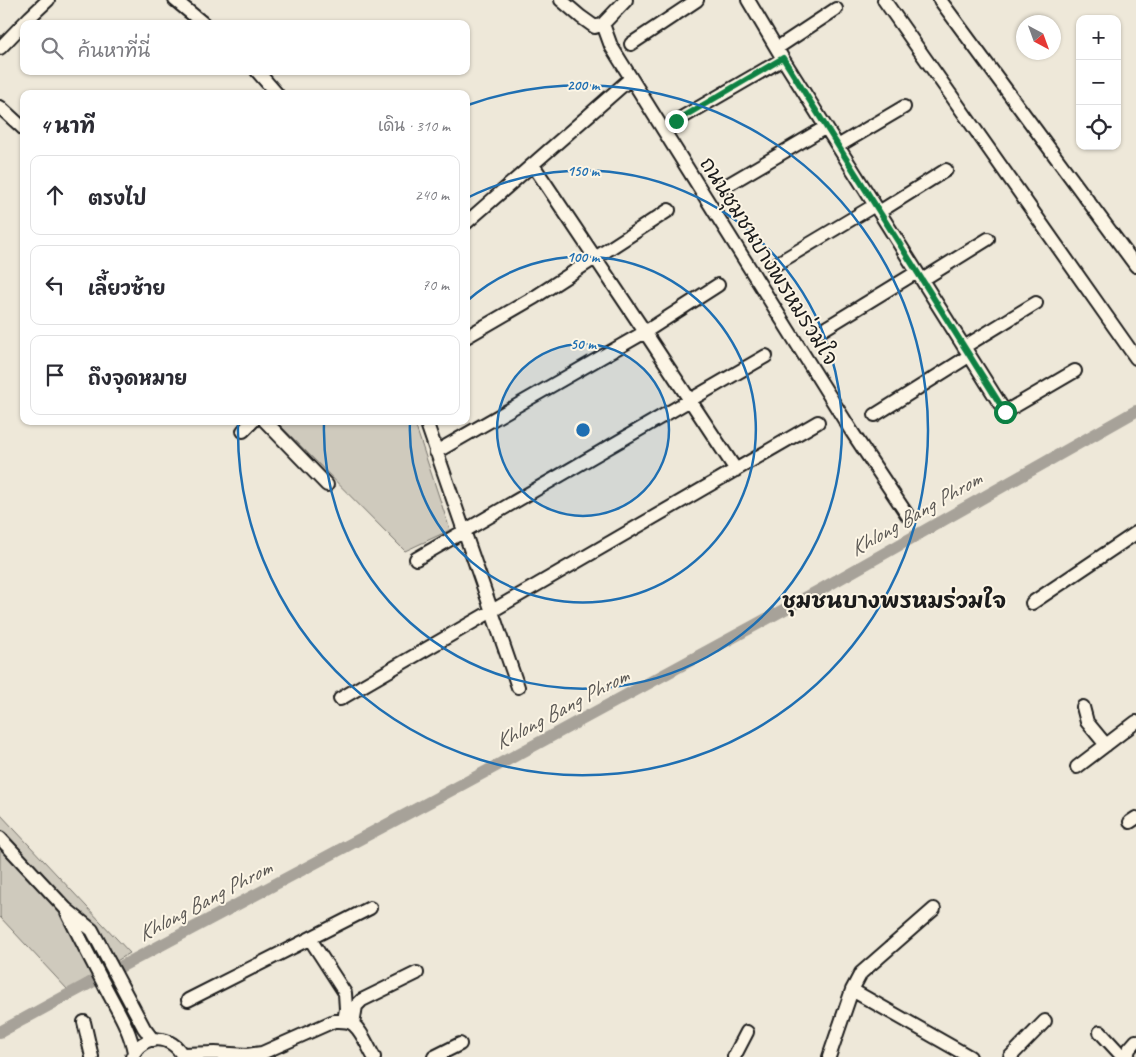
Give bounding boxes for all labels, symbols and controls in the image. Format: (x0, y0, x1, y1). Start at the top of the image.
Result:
north arrow (1016, 15, 1061, 60)
map controls (1076, 15, 1121, 150)
button: + (1076, 15, 1121, 60)
search box (20, 20, 470, 75)
icon: search (38, 34, 66, 62)
text: ค้นหาที่นี่ (78, 39, 150, 63)
button: − (1076, 60, 1121, 105)
text: 200 m (567, 76, 601, 95)
button: locate (1076, 105, 1121, 150)
route end (665, 110, 688, 133)
text: 4 นาที (40, 113, 95, 139)
text: เดิน · 310 m (378, 116, 450, 136)
street label: ถนนชุมชนบางพรหมร่วมใจ (692, 152, 844, 372)
text: 150 m (567, 162, 601, 181)
icon: ahead (41, 181, 69, 209)
text: 240 m (415, 185, 449, 205)
text: ตรงไป (88, 187, 146, 211)
text: 100 m (567, 248, 601, 267)
icon: left (41, 271, 69, 299)
text: 70 m (422, 275, 449, 295)
text: เลี้ยวซ้าย (88, 277, 165, 301)
text: 50 m (570, 335, 597, 354)
icon: arrive (41, 361, 69, 389)
text: ถึงจุดหมาย (88, 367, 187, 391)
route start (994, 401, 1017, 424)
centre of rings (574, 421, 592, 439)
water label: Khlong Bang Phrom (845, 464, 988, 563)
district label: ชุมชนบางพรหมร่วมใจ (782, 586, 1006, 617)
water label: Khlong Bang Phrom (490, 661, 635, 756)
water label: Khlong Bang Phrom (133, 853, 278, 948)

